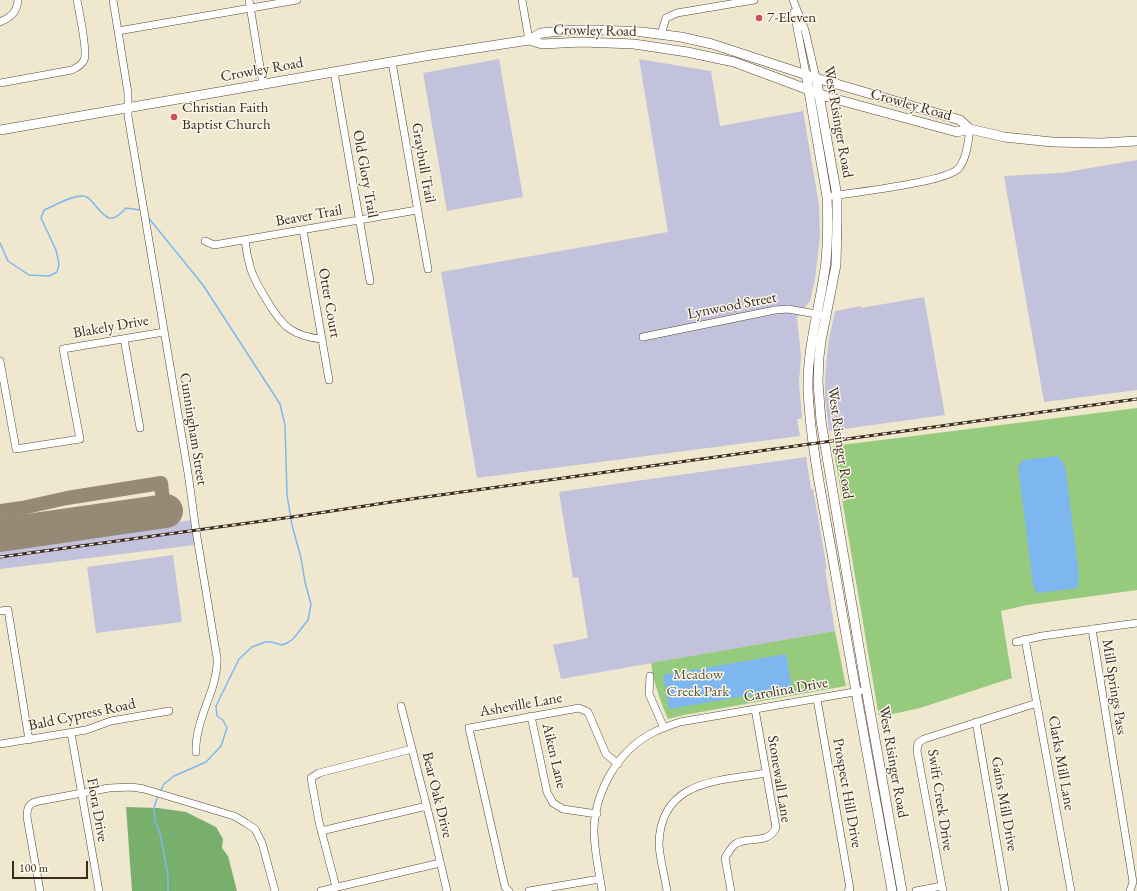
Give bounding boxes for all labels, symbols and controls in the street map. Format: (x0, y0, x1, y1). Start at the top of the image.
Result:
place label: 7-Eleven (767, 9, 816, 27)
marker: 7-Eleven (754, 13, 764, 23)
street label: Crowley Road (553, 21, 637, 41)
street label: Crowley Road (219, 54, 305, 86)
street label: West Risinger Road (819, 65, 857, 179)
street label: Crowley Road (868, 85, 954, 125)
place label: Christian Faith Baptist Church (182, 99, 271, 134)
marker: Christian Faith Baptist Church (169, 112, 179, 122)
street label: Graybull Trail (407, 122, 439, 204)
street label: Old Glory Trail (348, 129, 382, 219)
street label: Beaver Trail (274, 201, 344, 231)
street label: Otter Court (314, 267, 344, 339)
street label: Lynwood Street (686, 289, 778, 323)
street label: Blakely Drive (72, 311, 150, 343)
street label: Cunningham Street (175, 371, 211, 487)
street label: West Risinger Road (823, 386, 857, 500)
street label: Mill Springs Pass (1098, 638, 1130, 736)
park label: Meadow Creek Park (667, 666, 729, 701)
street label: Carolina Drive (743, 674, 829, 706)
street label: Asheville Lane (478, 689, 564, 721)
street label: Bald Cypress Road (27, 695, 137, 735)
street label: West Risinger Road (874, 705, 912, 819)
street label: Clarks Mill Lane (1044, 714, 1078, 812)
street label: Aiken Lane (538, 722, 570, 790)
street label: Stonewall Lane (763, 734, 795, 824)
street label: Prospect Hill Drive (829, 737, 865, 849)
street label: Swift Creek Drive (923, 748, 957, 852)
street label: Bear Oak Drive (418, 750, 456, 840)
street label: Gains Mill Drive (987, 755, 1021, 853)
street label: Flora Drive (83, 777, 111, 843)
scale bar (14, 853, 90, 879)
text: 100 m (19, 860, 48, 876)

